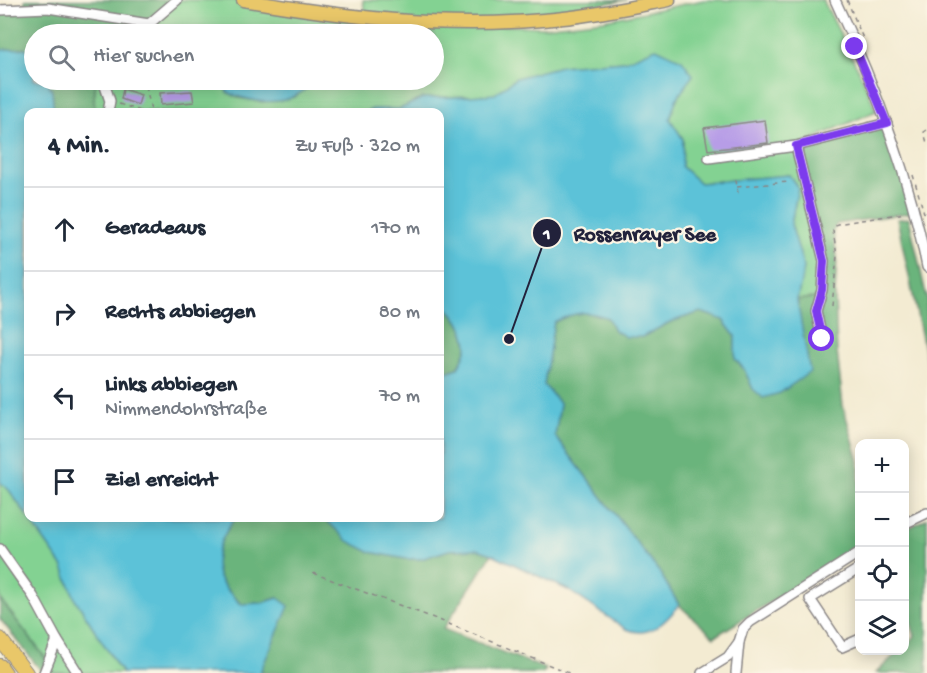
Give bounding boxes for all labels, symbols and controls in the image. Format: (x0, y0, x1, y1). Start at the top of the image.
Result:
search box (24, 24, 444, 90)
route end (841, 33, 867, 59)
icon: search (45, 41, 78, 74)
text: Hier suchen (93, 44, 194, 70)
text: 4 Min. (48, 132, 111, 163)
text: Zu Fuß · 320 m (295, 136, 420, 159)
icon: ahead (48, 213, 81, 246)
callout: Rossenrayer See (532, 213, 729, 252)
text: Geradeaus (105, 216, 205, 242)
text: 170 m (371, 218, 420, 241)
text: Rossenrayer See (573, 224, 717, 249)
text: 1 (542, 225, 551, 246)
icon: right (48, 297, 81, 330)
text: Rechts abbiegen (105, 300, 255, 326)
text: 80 m (379, 302, 420, 325)
route start (808, 325, 834, 351)
text: Links abbiegen (105, 373, 237, 399)
icon: left (48, 381, 81, 414)
text: 70 m (379, 386, 420, 409)
text: Nimmendohrstraße (105, 399, 267, 422)
map controls (855, 439, 909, 655)
button: + (855, 439, 909, 493)
icon: arrive (48, 465, 81, 498)
text: Ziel erreicht (105, 468, 217, 494)
button: − (855, 493, 909, 547)
button: locate (855, 547, 909, 601)
button: layers (855, 601, 909, 655)

